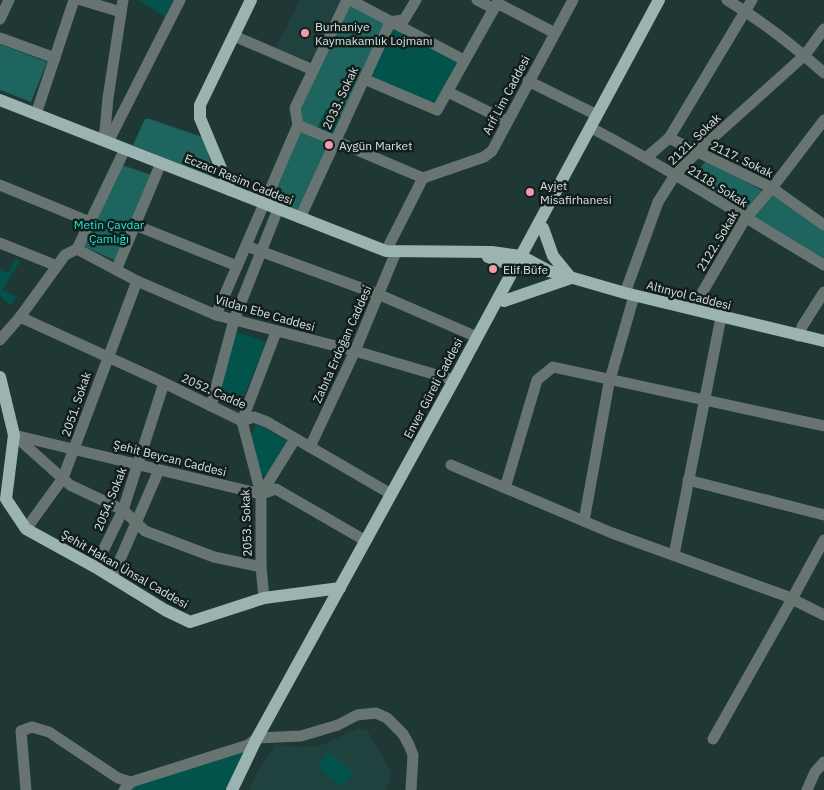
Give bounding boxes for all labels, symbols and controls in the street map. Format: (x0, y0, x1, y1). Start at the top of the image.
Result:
place label: Burhaniye Kaymakamlık Lojmanı (315, 19, 433, 48)
marker: Burhaniye Kaymakamlık Lojmanı (299, 27, 311, 39)
street label: Arif Lim Caddesi (479, 53, 533, 137)
street label: 2033. Sokak (319, 64, 361, 132)
street label: 2121. Sokak (664, 110, 724, 168)
street label: 2117. Sokak (708, 137, 776, 181)
place label: Aygün Market (339, 138, 412, 153)
marker: Aygün Market (323, 139, 335, 151)
street label: Eczacı Rasim Caddesi (182, 150, 296, 208)
street label: 2118. Sokak (685, 162, 751, 211)
place label: Ayjet Misafirhanesi (540, 178, 612, 207)
marker: Ayjet Misafirhanesi (524, 186, 536, 198)
street label: 2122. Sokak (693, 208, 741, 274)
park label: Metin Çavdar Çamlığı (74, 217, 145, 246)
place label: Elif Büfe (503, 262, 548, 277)
marker: Elif Büfe (487, 263, 499, 275)
street label: Altınyol Caddesi (645, 277, 733, 313)
street label: Zabıta Erdoğan Caddesi (309, 283, 375, 405)
street label: Vildan Ebe Caddesi (213, 292, 317, 334)
street label: Enver Güreli Caddesi (400, 335, 466, 441)
street label: 2051. Sokak (58, 369, 94, 438)
street label: 2052. Cadde (179, 370, 249, 412)
street label: Şehit Beycan Caddesi (112, 437, 228, 479)
street label: 2054. Sokak (90, 464, 130, 533)
street label: 2053. Sokak (237, 488, 255, 557)
street label: Şehit Hakan Ünsal Caddesi (59, 526, 191, 612)

